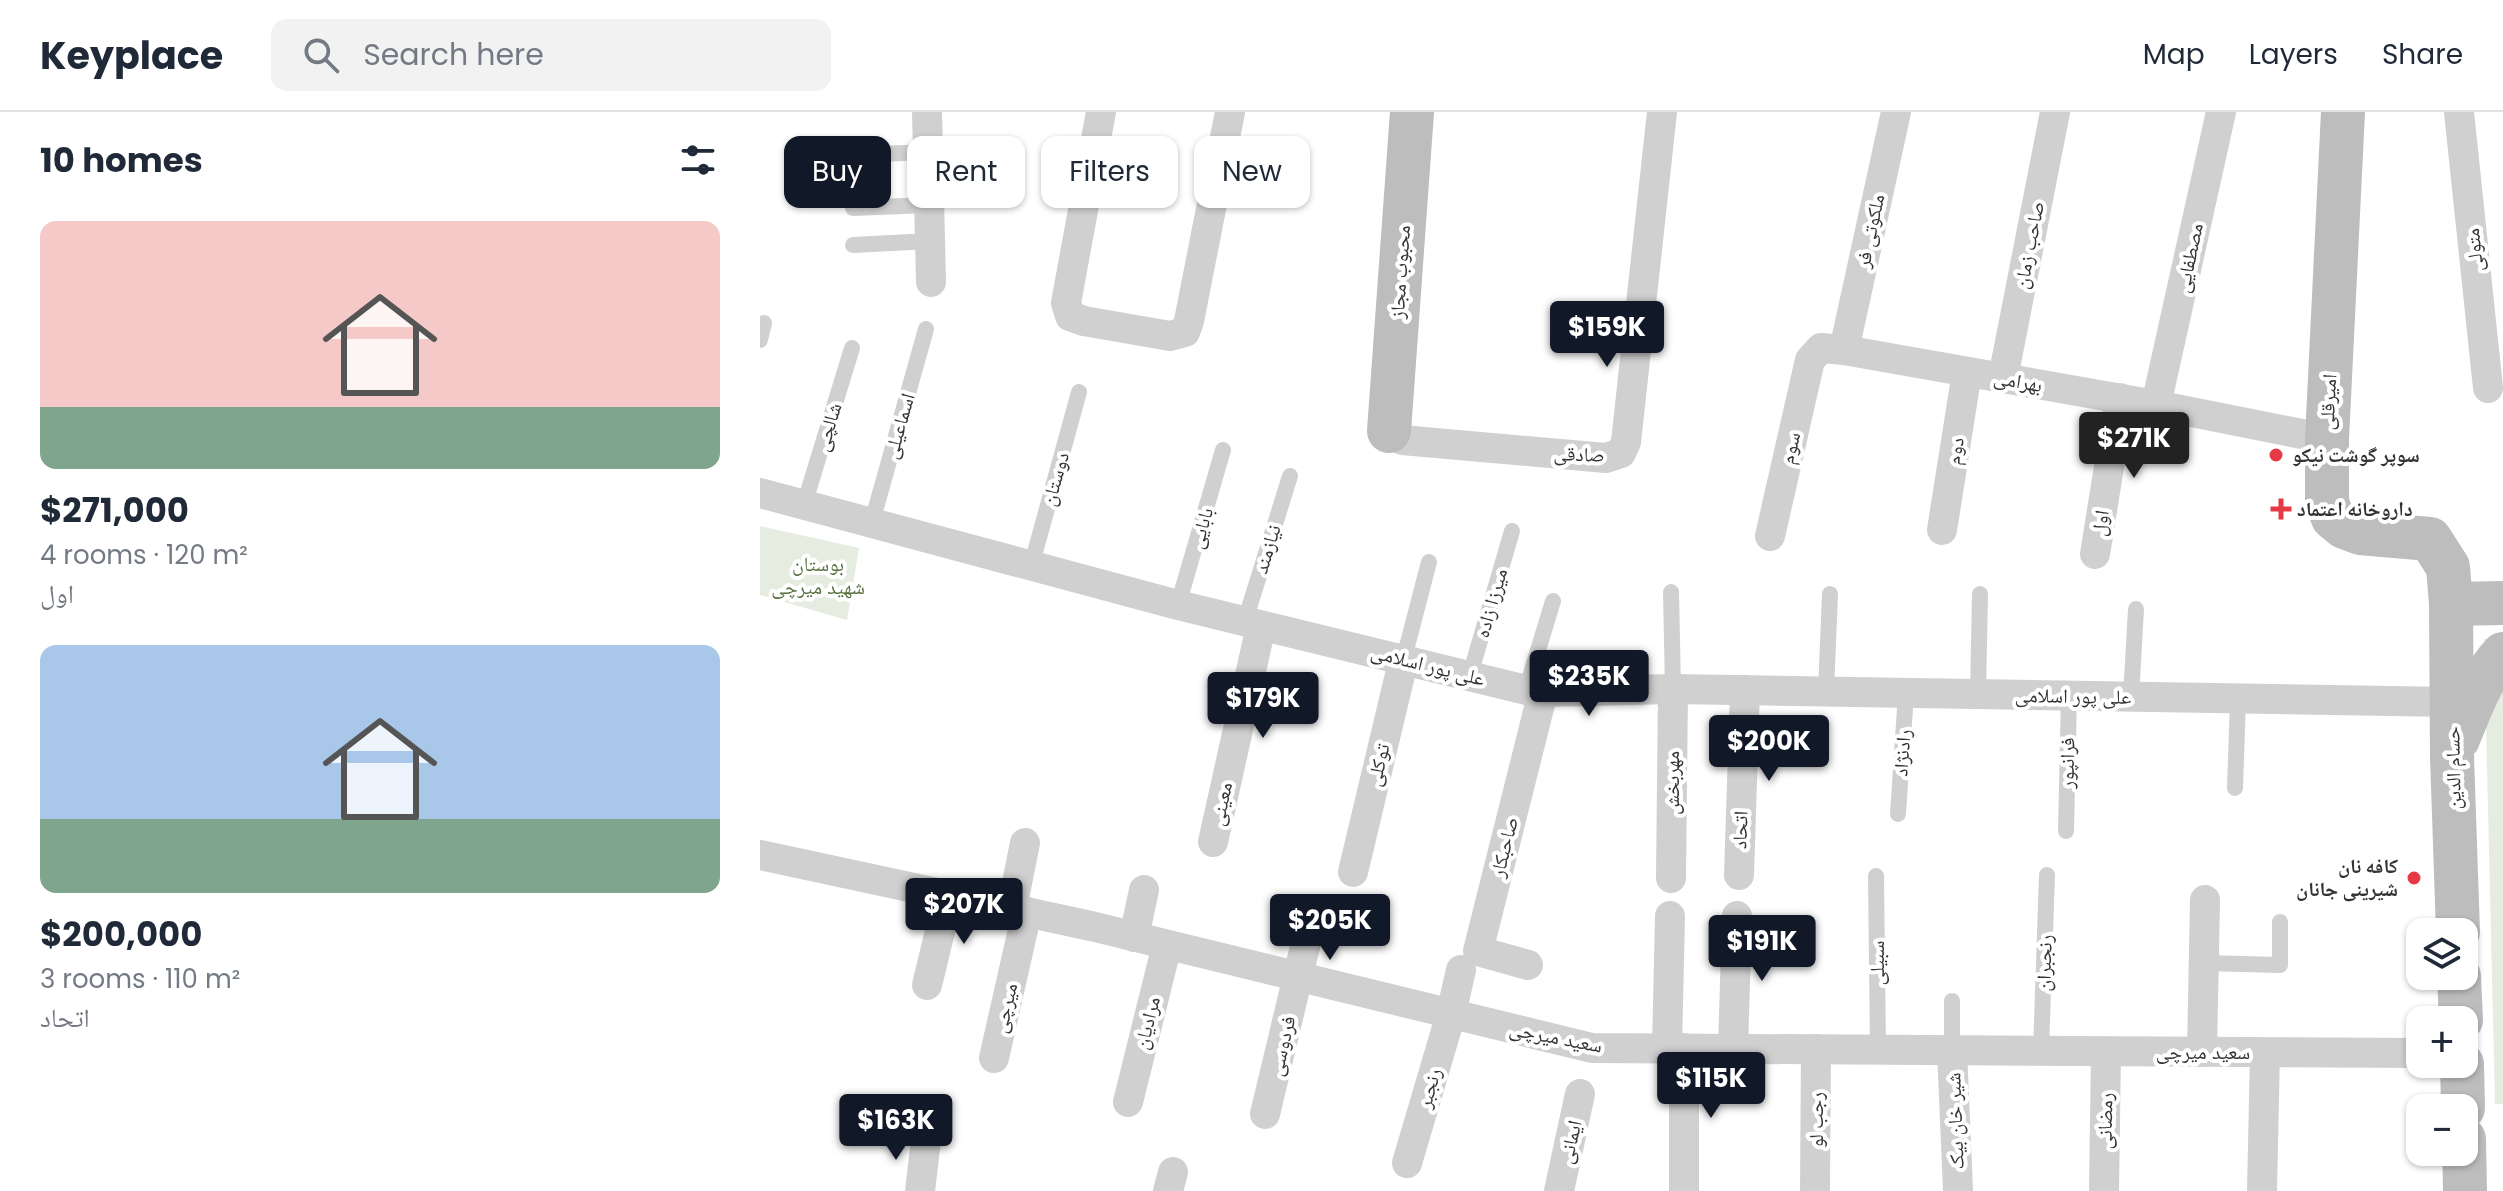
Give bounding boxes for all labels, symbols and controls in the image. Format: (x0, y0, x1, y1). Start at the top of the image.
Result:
search box (271, 19, 831, 91)
text: Keyplace (40, 29, 223, 82)
icon: search (299, 33, 343, 77)
text: Search here (363, 33, 544, 76)
text: Map (2143, 35, 2205, 74)
text: Layers (2249, 35, 2338, 74)
text: Share (2382, 35, 2463, 74)
text: 10 homes (40, 136, 203, 184)
chip: Buy (784, 136, 891, 208)
chip: Rent (907, 136, 1025, 208)
chip: Filters (1041, 136, 1178, 208)
chip: New (1194, 136, 1310, 208)
icon: filters (676, 138, 720, 182)
street label: ملکوتی فر (1848, 191, 1891, 272)
street label: صاحب زمان (2007, 199, 2051, 291)
street label: مصطفایی (2168, 221, 2210, 295)
street label: محبوب مجاز (1383, 224, 1417, 321)
street label: متولی (2458, 227, 2490, 273)
icon: home (308, 273, 452, 417)
pin: $159K (1551, 301, 1663, 369)
text: $159K (1568, 309, 1646, 345)
street label: بهرامی (1992, 363, 2044, 399)
street label: امیرقلی (2313, 373, 2343, 431)
street label: اسماعیلی (876, 390, 922, 462)
street label: شالچی (807, 399, 849, 455)
pin: $271K (2078, 412, 2190, 480)
text: $271K (2097, 420, 2171, 456)
street label: سوم (1773, 429, 1807, 467)
street label: دوم (1939, 435, 1971, 467)
street label: صادقی (1553, 439, 1605, 469)
place label: سوپر گوشت نیکو (2292, 441, 2420, 469)
marker: سوپر گوشت نیکو (2267, 446, 2285, 464)
street label: دوستان (1034, 449, 1076, 509)
text: $271,000 (40, 486, 189, 534)
place label: داروخانه اعتماد (2297, 495, 2413, 523)
marker: داروخانه اعتماد (2272, 500, 2290, 518)
street label: بابایی (1182, 504, 1220, 552)
street label: اول (2084, 508, 2116, 538)
street label: نیازمند (1246, 521, 1288, 577)
text: 4 rooms · 120 m² (40, 537, 248, 573)
park label: بوستان شهید میرچی (771, 550, 865, 601)
street label: میرزا زاده (1468, 565, 1514, 641)
text: اول (40, 576, 74, 612)
street label: علی پور اسلامی (1368, 637, 1488, 693)
pin: $235K (1533, 650, 1645, 718)
text: $235K (1548, 658, 1630, 694)
pin: $179K (1207, 672, 1319, 740)
text: $179K (1226, 680, 1300, 716)
street label: علی پور اسلامی (2015, 681, 2131, 711)
icon: home (308, 697, 452, 841)
pin: $200K (1713, 715, 1825, 783)
text: $200K (1727, 723, 1811, 759)
street label: حسام الدین (2438, 726, 2468, 810)
street label: رادنژاد (1886, 728, 1918, 778)
street label: فرانپور (2053, 737, 2081, 790)
street label: توکلی (1360, 741, 1397, 789)
street label: مهربخش (1658, 751, 1686, 815)
street label: معینی (1203, 779, 1239, 829)
street label: اتحاد (1725, 810, 1755, 850)
street label: صاحبکار (1483, 814, 1525, 881)
place label: کافه نان شیرینی جانان (2296, 852, 2398, 903)
marker: کافه نان شیرینی جانان (2405, 869, 2423, 887)
pin: $207K (908, 878, 1020, 946)
text: $207K (924, 886, 1004, 922)
pin: $205K (1274, 894, 1386, 962)
text: $205K (1288, 902, 1372, 938)
text: $200,000 (40, 910, 202, 958)
pin: $191K (1706, 915, 1818, 983)
map controls (2406, 918, 2478, 1166)
button: layers (2406, 918, 2478, 990)
text: $191K (1727, 923, 1797, 959)
street label: رنجبران (2029, 934, 2059, 992)
street label: سبیلی (1863, 941, 1891, 985)
text: 3 rooms · 110 m² (40, 961, 240, 997)
street label: میرچی (986, 980, 1024, 1036)
street label: مرادیان (1127, 993, 1167, 1053)
text: اتحاد (40, 1000, 90, 1036)
button: + (2406, 1006, 2478, 1078)
street label: فردوسی (1261, 1013, 1303, 1079)
street label: سعید میرچی (1507, 1014, 1605, 1060)
street label: سعید میرچی (2156, 1038, 2250, 1066)
pin: $115K (1655, 1052, 1767, 1120)
text: $115K (1675, 1060, 1747, 1096)
street label: رنجبر (1410, 1065, 1448, 1112)
street label: شیر خان بیک (1939, 1072, 1971, 1170)
street label: رجب لو (1802, 1092, 1830, 1148)
street label: رمضانی (2091, 1092, 2119, 1150)
pin: $163K (840, 1094, 952, 1162)
button: − (2406, 1094, 2478, 1166)
text: $163K (857, 1102, 935, 1138)
street label: ایمانی (1551, 1117, 1589, 1167)

